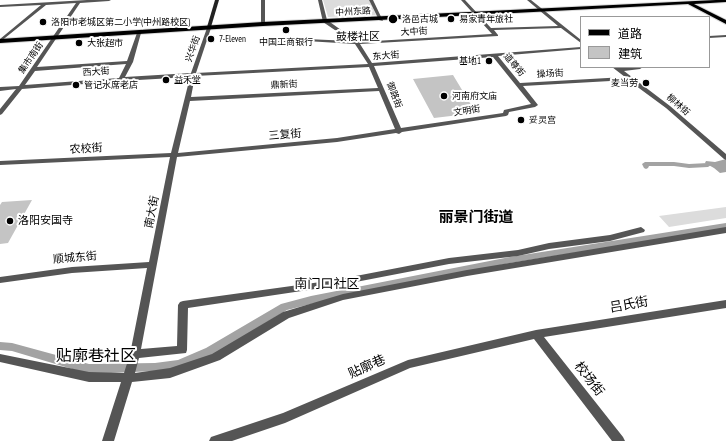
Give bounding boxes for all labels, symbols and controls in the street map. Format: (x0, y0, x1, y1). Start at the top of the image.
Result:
street label: 中州东路 (335, 6, 371, 18)
marker: 洛邑古城 (387, 13, 399, 25)
place label: 洛邑古城 (402, 14, 438, 24)
marker: 易家青年旅社 (446, 14, 456, 24)
place label: 易家青年旅社 (459, 14, 513, 24)
legend (580, 16, 710, 68)
marker: 洛阳市老城区第二小学(中州路校区) (38, 17, 48, 27)
place label: 洛阳市老城区第二小学(中州路校区) (51, 17, 190, 27)
marker: 中国工商银行 (281, 25, 291, 35)
street label: 大中街 (400, 26, 428, 38)
text: 道路 (618, 26, 642, 41)
district label: 鼓楼社区 (336, 30, 380, 44)
street label: 兴华街 (183, 34, 203, 64)
marker: 7-Eleven (206, 34, 216, 44)
place label: 7-Eleven (219, 34, 246, 44)
place label: 中国工商银行 (259, 37, 313, 47)
marker: 大张超市 (74, 38, 84, 48)
place label: 大张超市 (87, 38, 123, 48)
street label: 集市南街 (16, 40, 46, 76)
text: 建筑 (618, 46, 642, 61)
street label: 东大街 (372, 49, 400, 63)
street label: 道尊街 (501, 51, 527, 79)
place label: 基地1 (459, 56, 481, 66)
marker: 基地1 (484, 56, 494, 66)
street label: 西大街 (82, 66, 110, 78)
street label: 操场街 (536, 68, 564, 80)
marker: 益禾堂 (161, 75, 171, 85)
place label: 益禾堂 (174, 75, 201, 85)
place label: 麦当劳 (611, 78, 638, 88)
marker: 麦当劳 (641, 78, 651, 88)
street label: 鼎新街 (270, 79, 298, 91)
marker: 管记水席老店 (71, 80, 81, 90)
place label: 管记水席老店 (84, 80, 138, 90)
street label: 御路街 (384, 80, 404, 110)
marker: 河南府文庙 (439, 91, 449, 101)
place label: 河南府文庙 (452, 91, 497, 101)
street label: 柳林街 (664, 92, 692, 118)
street label: 文明街 (453, 104, 481, 118)
marker: 妥灵宫 (516, 115, 526, 125)
place label: 妥灵宫 (529, 115, 556, 125)
street label: 三复街 (268, 127, 302, 143)
street label: 农校街 (69, 142, 103, 156)
street label: 南大街 (142, 195, 162, 229)
district label: 丽景门街道 (439, 209, 513, 227)
place label: 洛阳安国寺 (18, 214, 73, 228)
marker: 洛阳安国寺 (5, 216, 15, 226)
street label: 顺城东街 (53, 250, 97, 266)
district label: 南门口社区 (295, 276, 359, 292)
street label: 吕氏街 (608, 294, 650, 316)
district label: 贴廓巷社区 (56, 346, 136, 366)
street label: 贴廓巷 (346, 352, 388, 382)
street label: 校场街 (571, 359, 607, 399)

